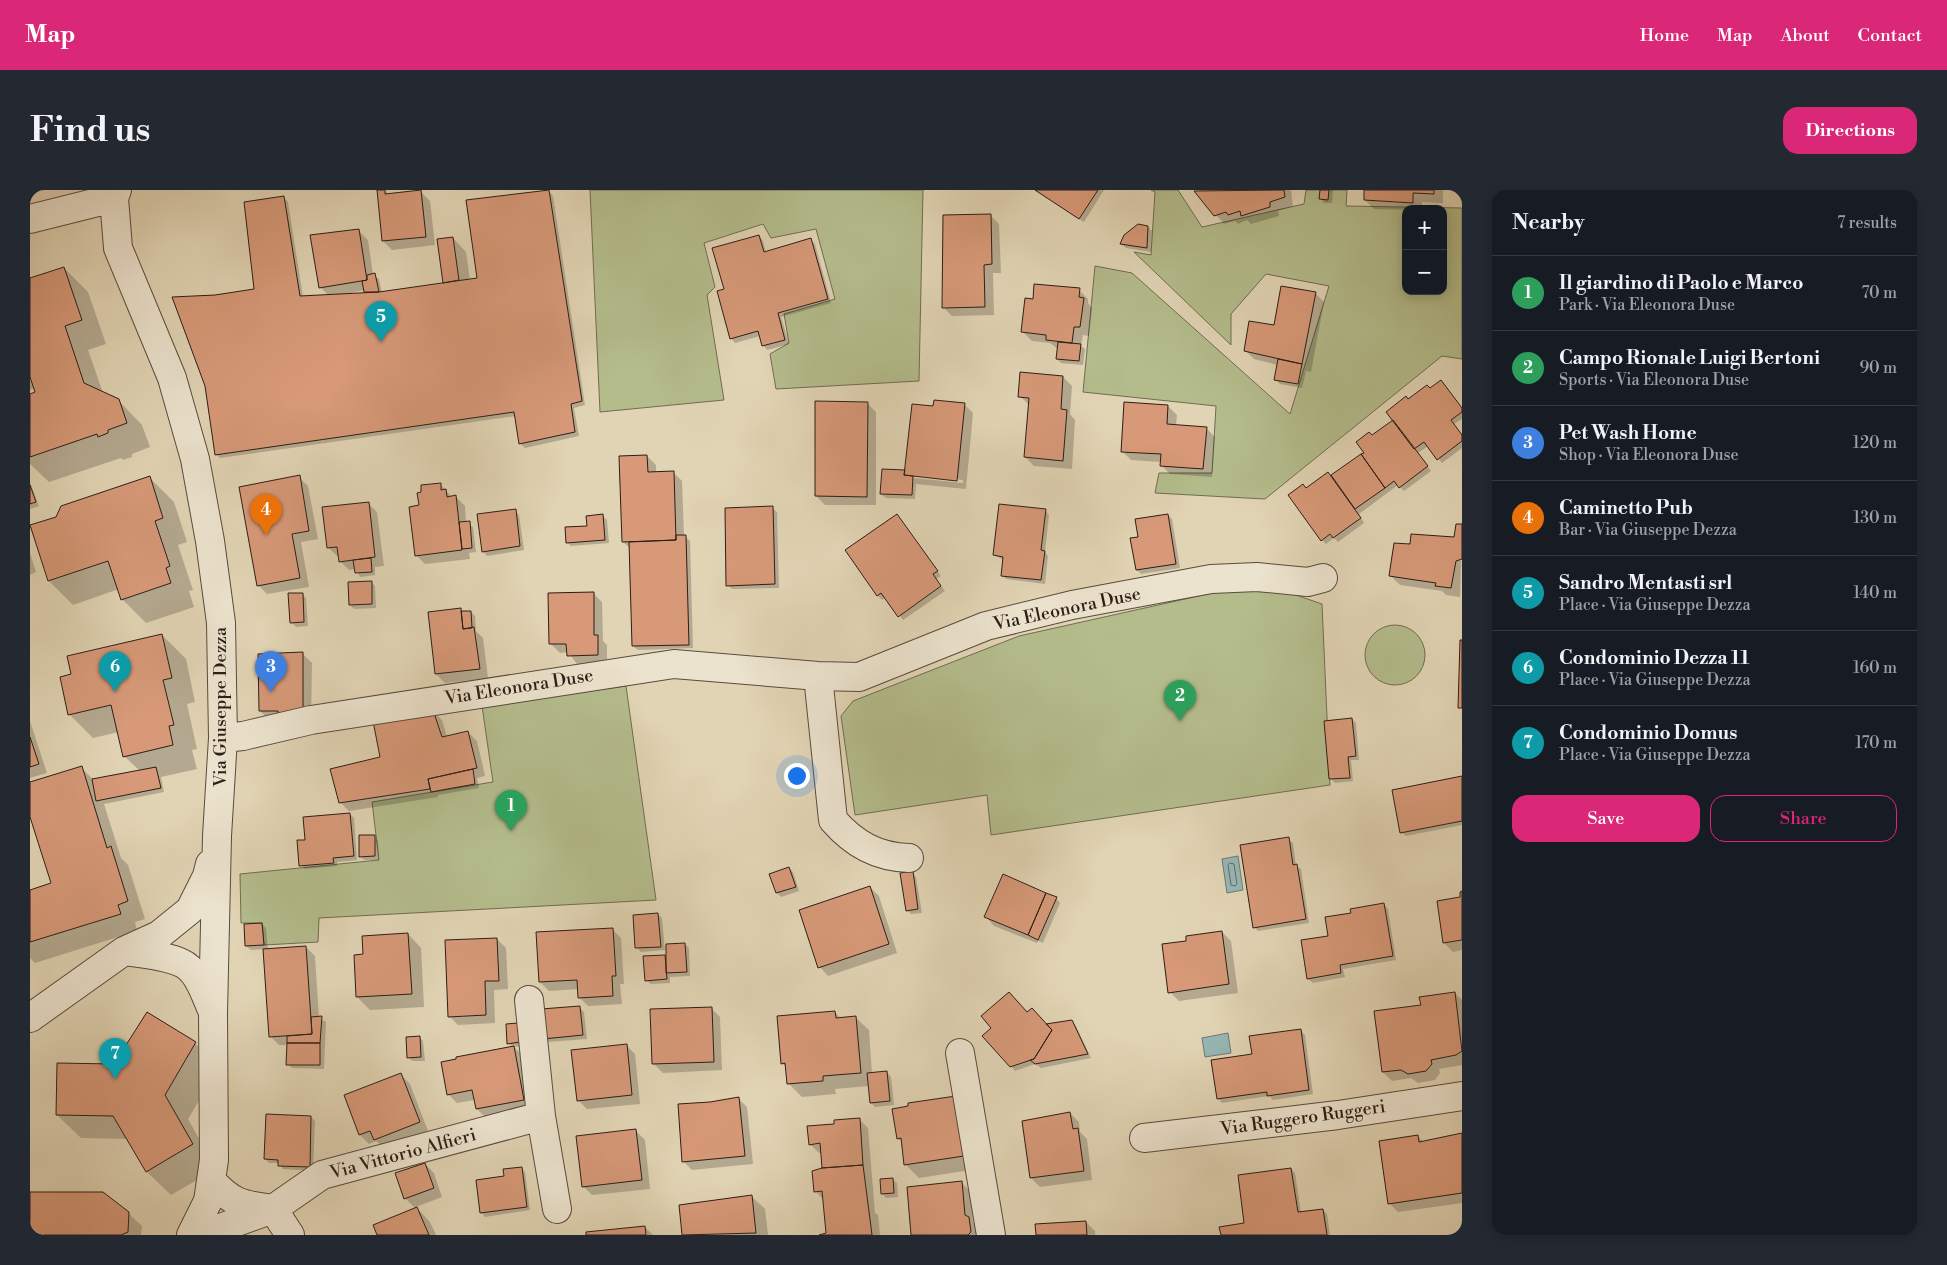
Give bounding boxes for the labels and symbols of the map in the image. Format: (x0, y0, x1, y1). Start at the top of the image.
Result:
pin: 5 (365, 301, 397, 342)
pin: 4 (250, 494, 282, 535)
street label: Via Eleonora Duse (990, 582, 1143, 636)
street label: Via Giuseppe Dezza (209, 626, 232, 788)
pin: 6 (99, 651, 131, 692)
pin: 3 (255, 651, 287, 692)
street label: Via Eleonora Duse (442, 664, 595, 710)
pin: 2 (1164, 680, 1196, 721)
your location (784, 763, 810, 789)
pin: 1 (495, 790, 527, 831)
pin: 7 (99, 1038, 131, 1079)
street label: Via Ruggero Ruggeri (1218, 1095, 1387, 1141)
street label: Via Vittorio Alfieri (326, 1123, 479, 1185)

